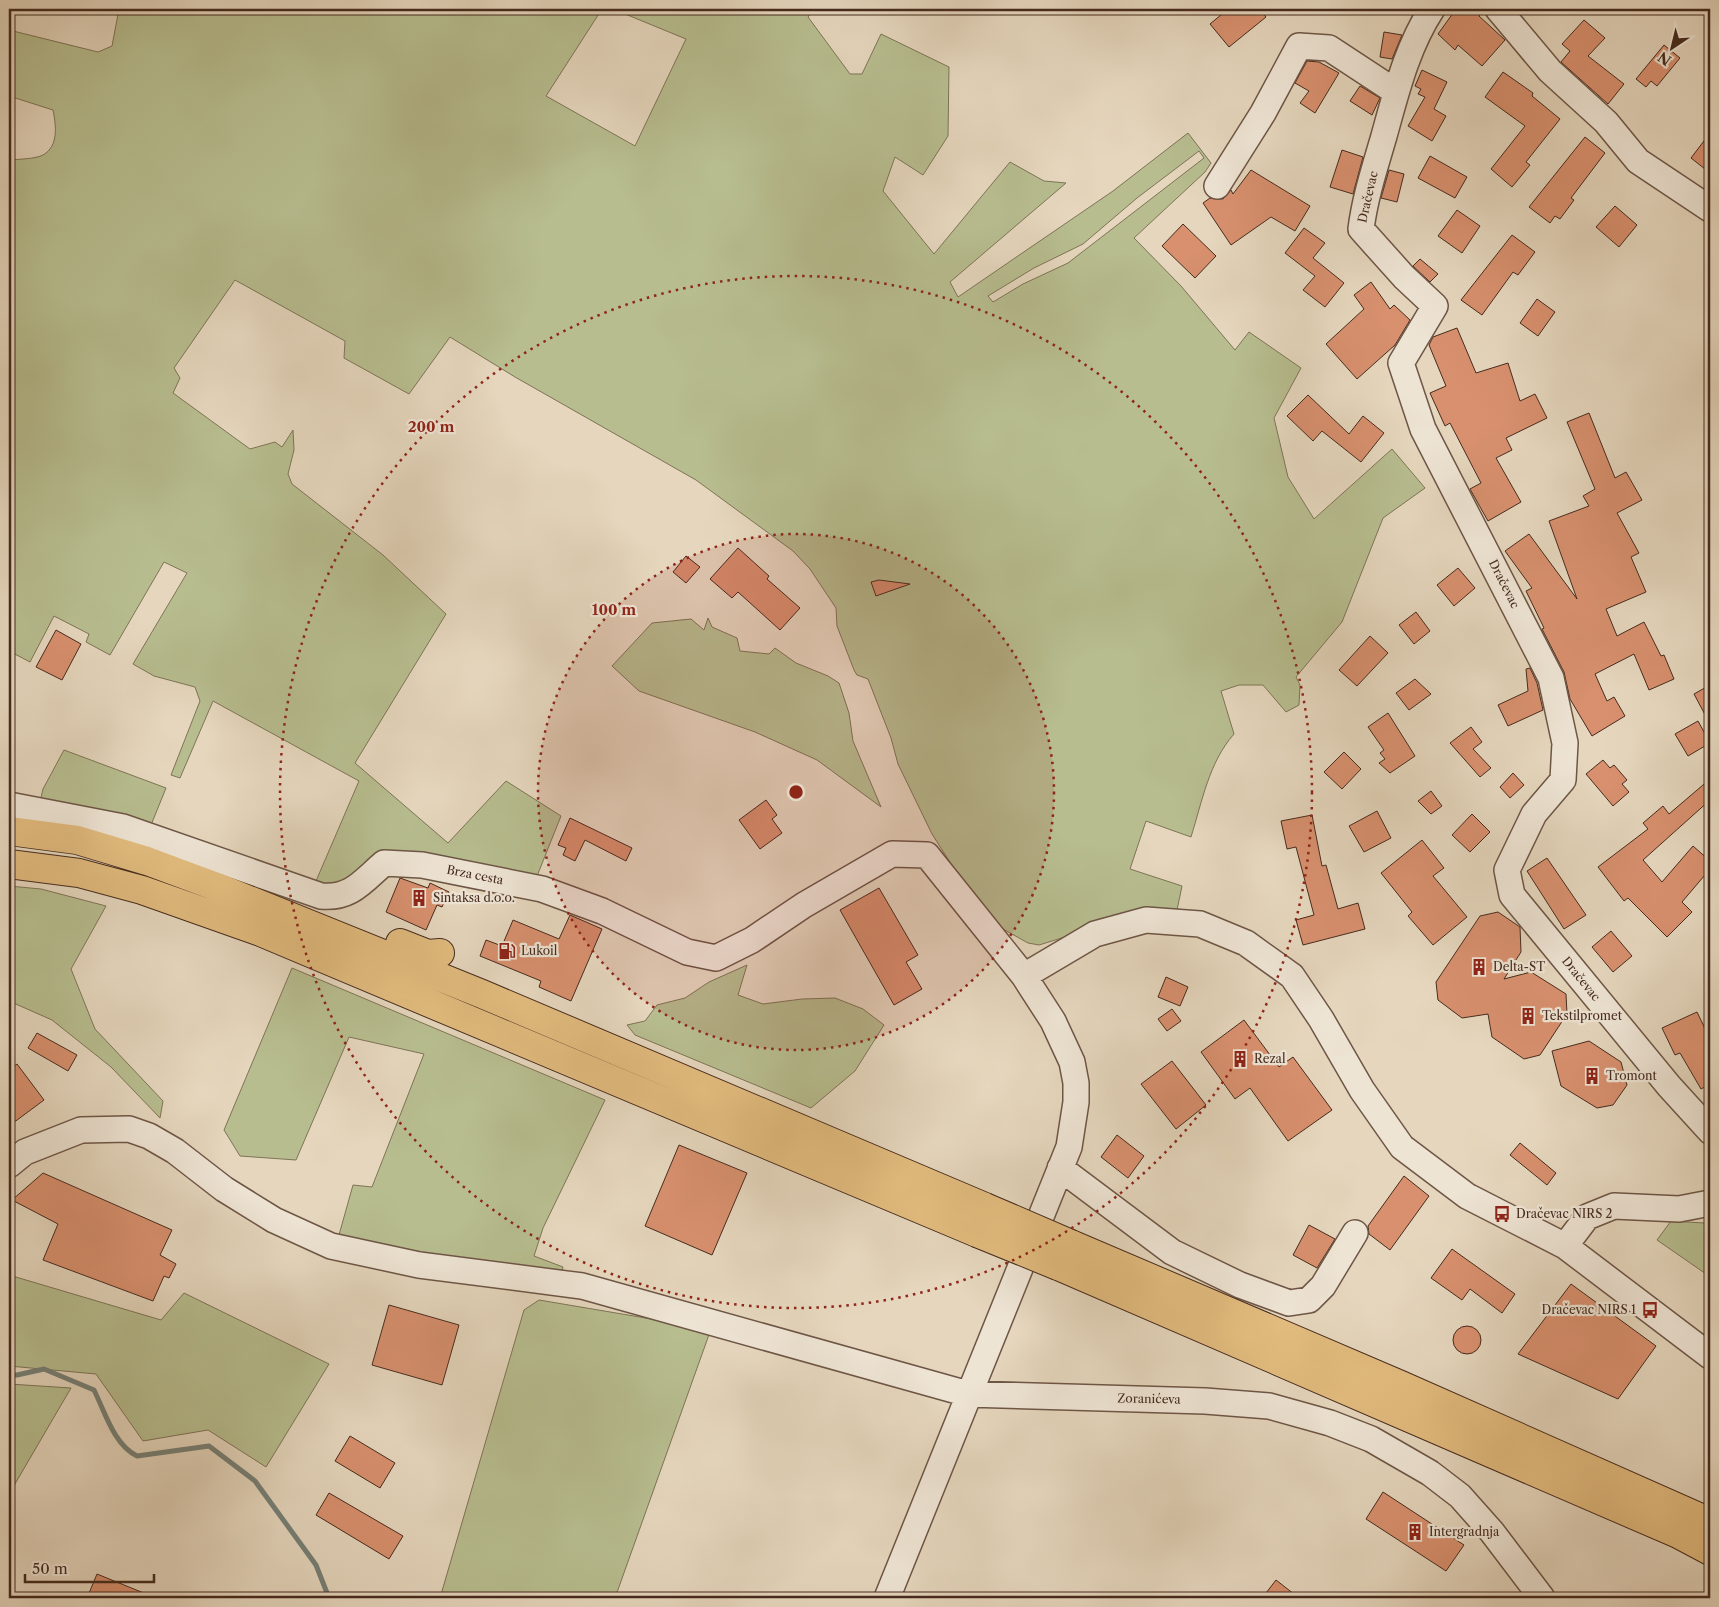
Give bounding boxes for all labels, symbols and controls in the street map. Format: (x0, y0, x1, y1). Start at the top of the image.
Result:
north arrow (1646, 22, 1696, 72)
text: N (1654, 48, 1675, 70)
street label: Dračevac (1354, 170, 1381, 224)
text: 200 m (408, 417, 454, 436)
street label: Dračevac (1486, 557, 1523, 611)
text: 100 m (592, 600, 636, 619)
centre of rings (787, 783, 805, 801)
street label: Brza cesta (445, 862, 506, 888)
building icon: Sintaksa d.o.o. (409, 888, 429, 908)
place label: Sintaksa d.o.o. (433, 890, 515, 905)
fuel station icon: Lukoil (497, 941, 517, 961)
place label: Lukoil (521, 943, 558, 958)
street label: Dračevac (1559, 953, 1604, 1004)
building icon: Delta-ST (1469, 957, 1489, 977)
place label: Delta-ST (1493, 959, 1545, 974)
building icon: Tekstilpromet (1518, 1006, 1538, 1026)
place label: Tekstilpromet (1542, 1008, 1623, 1023)
building icon: Rezal (1230, 1049, 1250, 1069)
place label: Rezal (1254, 1051, 1286, 1066)
building icon: Tromont (1582, 1066, 1602, 1086)
place label: Tromont (1606, 1068, 1658, 1083)
bus stop icon: Dračevac NIRS 2 (1492, 1204, 1512, 1224)
place label: Dračevac NIRS 2 (1516, 1206, 1613, 1221)
bus stop icon: Dračevac NIRS 1 (1640, 1300, 1660, 1320)
place label: Dračevac NIRS 1 (1541, 1302, 1636, 1317)
street label: Zoranićeva (1117, 1390, 1181, 1407)
building icon: Intergradnja (1405, 1522, 1425, 1542)
place label: Intergradnja (1429, 1524, 1500, 1539)
scale bar (25, 1552, 154, 1584)
text: 50 m (32, 1559, 68, 1578)

